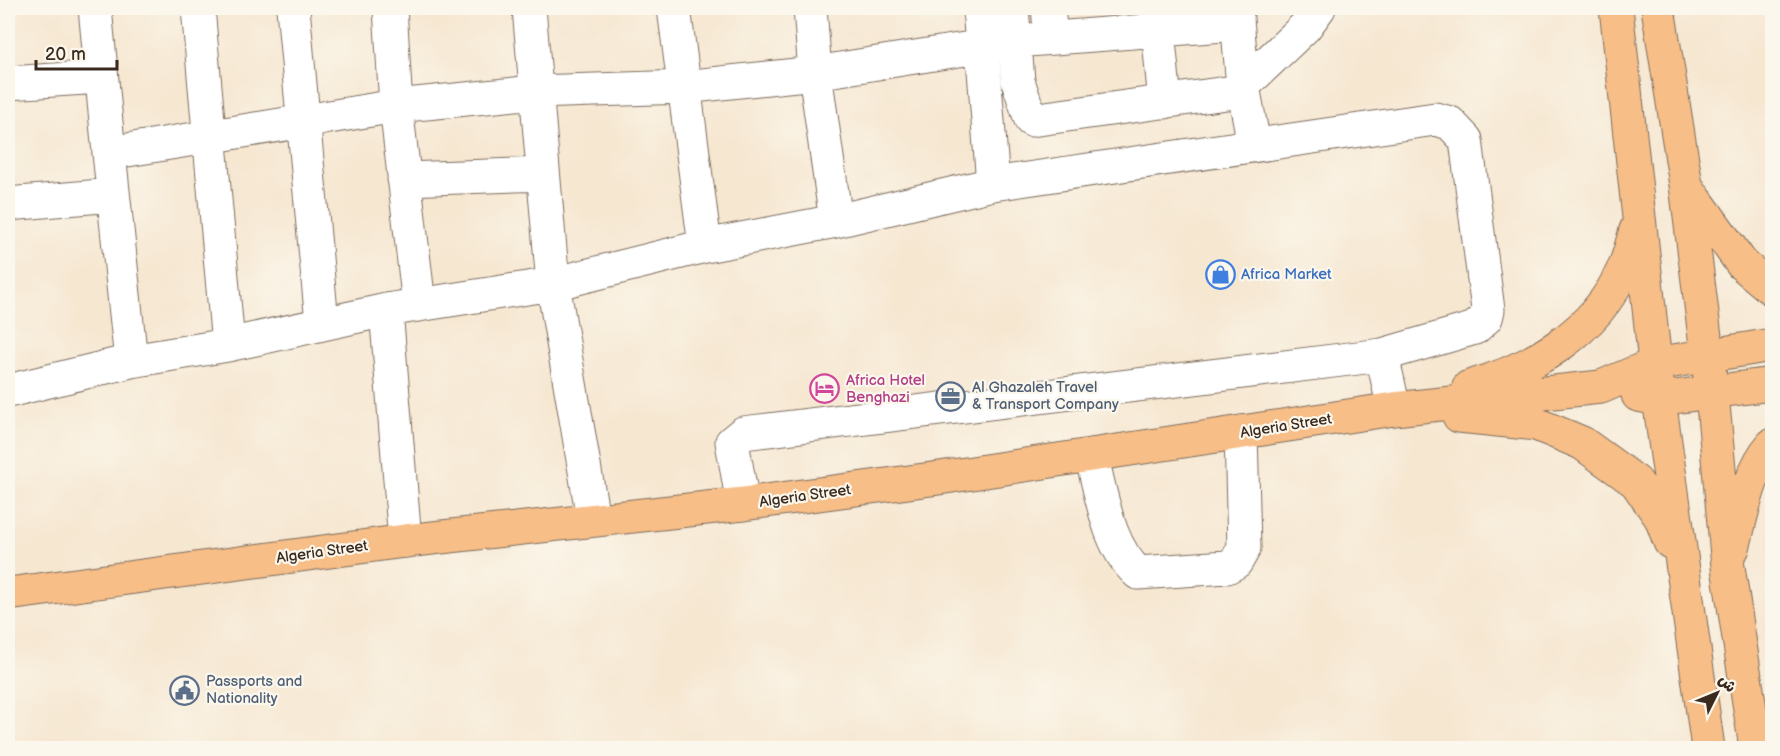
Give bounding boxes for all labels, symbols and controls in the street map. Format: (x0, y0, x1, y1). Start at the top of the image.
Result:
scale bar (36, 33, 117, 71)
text: 20 m (45, 44, 86, 65)
shop icon: Africa Market (1204, 258, 1236, 290)
place label: Africa Market (1241, 265, 1332, 284)
place label: Africa Hotel Benghazi (846, 371, 925, 407)
hotel icon: Africa Hotel Benghazi (809, 373, 841, 405)
place label: Al Ghazaleh Travel & Transport Company (972, 378, 1119, 414)
office icon: Al Ghazaleh Travel & Transport Company (935, 380, 967, 412)
street label: Algeria Street (1239, 409, 1333, 443)
street label: Algeria Street (758, 480, 852, 512)
street label: Algeria Street (275, 536, 369, 568)
north arrow (1687, 663, 1747, 723)
text: ش (1714, 671, 1740, 697)
place label: Passports and Nationality (206, 672, 302, 708)
public building icon: Passports and Nationality (169, 674, 201, 706)

